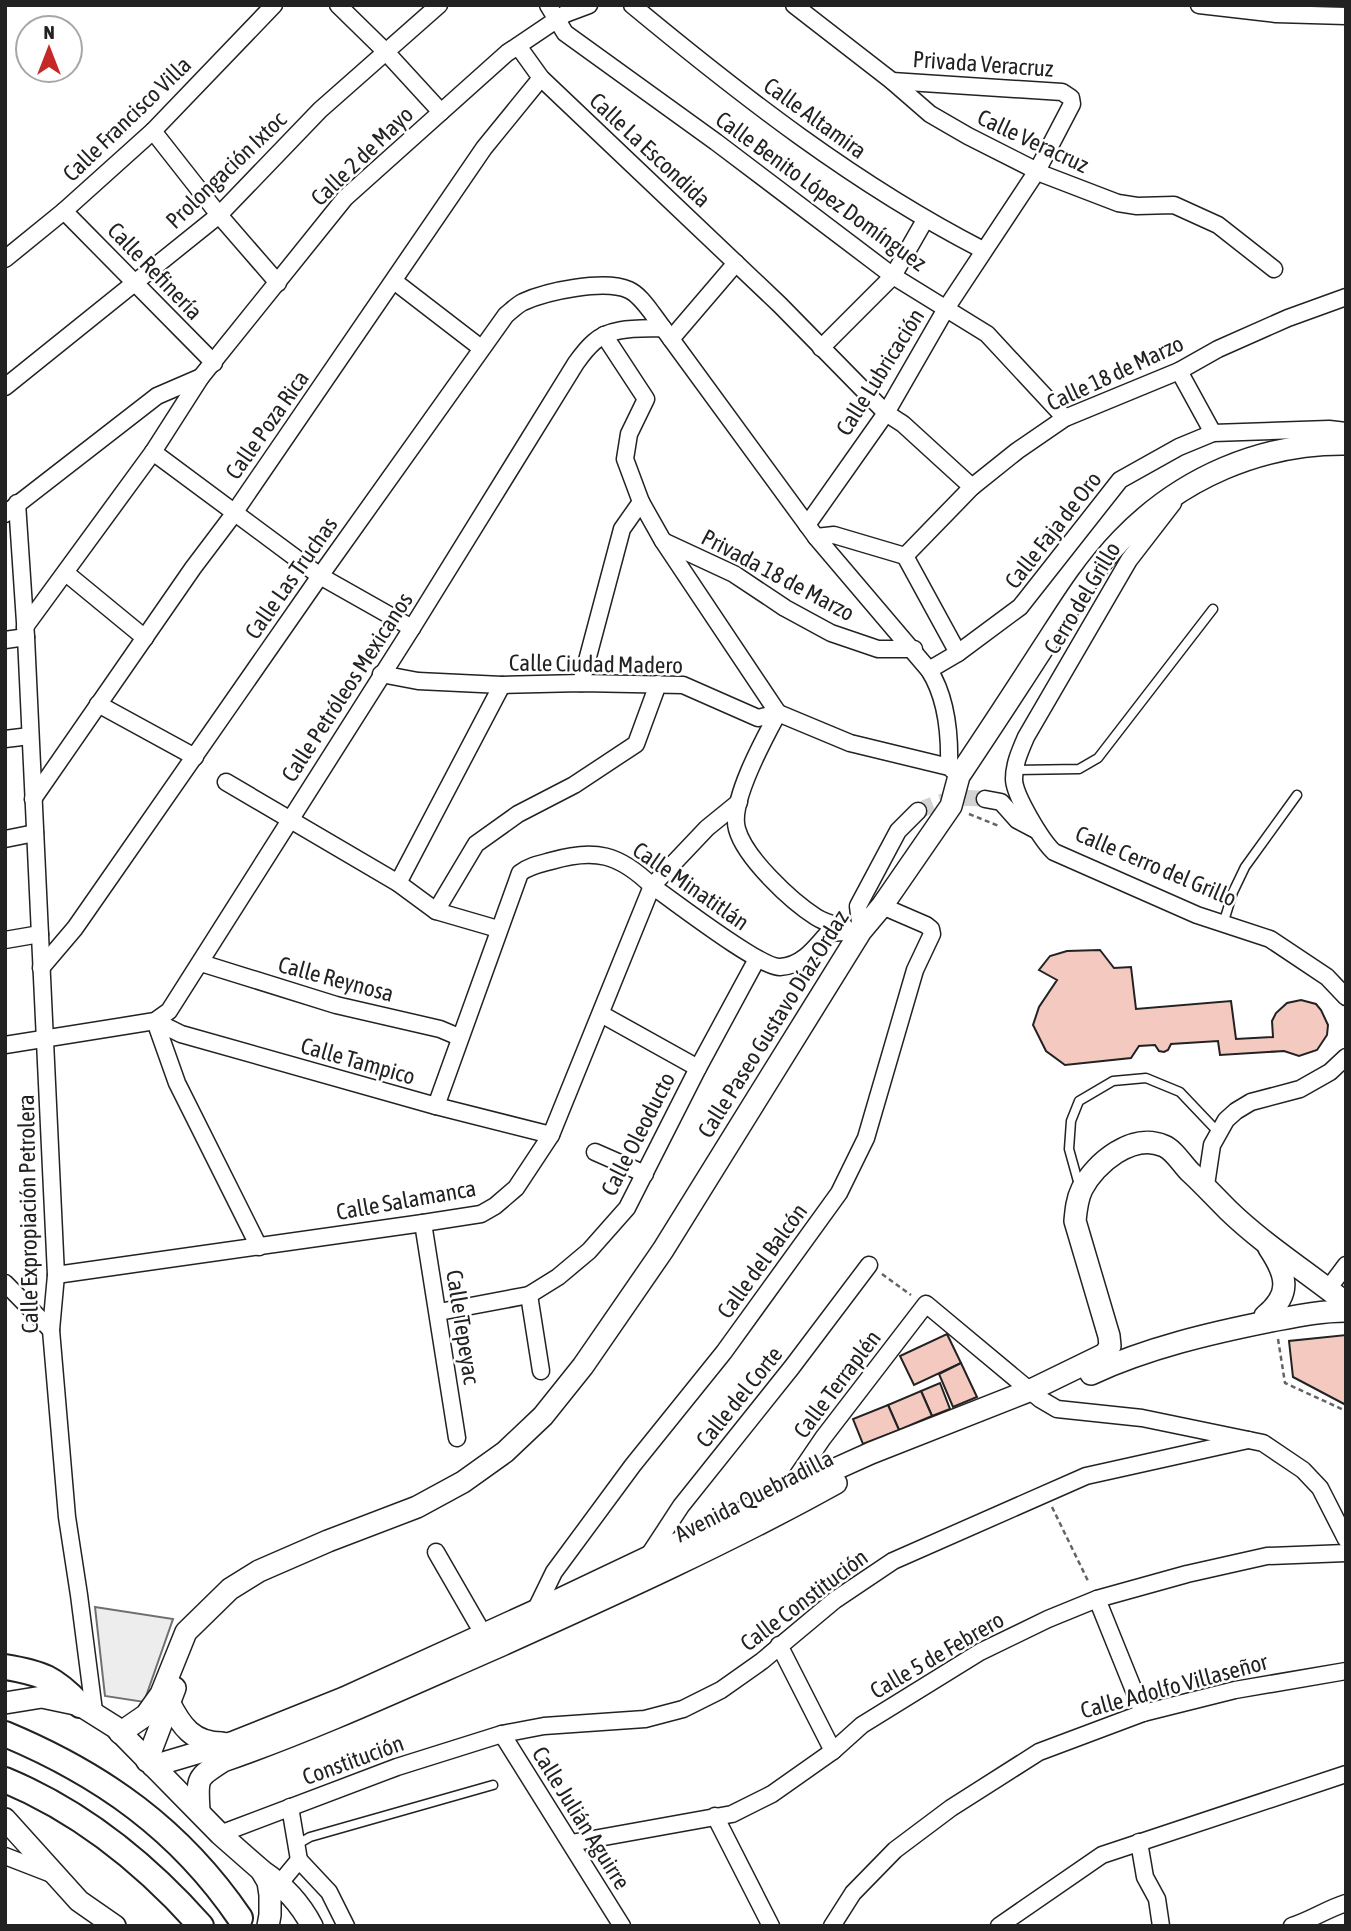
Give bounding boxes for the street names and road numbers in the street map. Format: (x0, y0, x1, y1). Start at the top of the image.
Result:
street label: Privada Veracruz (912, 46, 1054, 82)
street label: Calle Francisco Villa (58, 51, 196, 187)
street label: Calle Altamira (759, 72, 871, 164)
street label: Calle La Escondida (584, 87, 716, 213)
street label: Calle 2 de Mayo (306, 101, 418, 211)
street label: Calle Veracruz (973, 104, 1093, 178)
street label: Prolongación Ixtoc (161, 106, 292, 234)
street label: Calle Benito López Domínguez (711, 106, 931, 276)
street label: Calle Refinería (102, 217, 208, 325)
street label: Calle Lubricación (831, 304, 929, 440)
street label: Calle 18 de Marzo (1043, 330, 1187, 416)
street label: Calle Poza Rica (220, 366, 314, 484)
street label: Calle Faja de Oro (999, 467, 1107, 593)
street label: Calle Las Truchas (239, 512, 343, 644)
street label: Privada 18 de Marzo (697, 524, 859, 626)
street label: Cerro del Grillo (1038, 537, 1126, 659)
street label: Calle Petróleos Mexicanos (276, 588, 418, 786)
street label: Calle Ciudad Madero (509, 649, 683, 679)
street label: Calle Cerro del Grillo (1072, 820, 1240, 912)
street label: Calle Minatitlán (628, 836, 754, 936)
street label: Calle Paseo Gustavo Díaz Ordaz (692, 906, 854, 1142)
street label: Calle Reynosa (275, 951, 397, 1007)
street label: Calle Tampico (298, 1032, 418, 1090)
street label: Calle Oleoducto (596, 1068, 680, 1200)
street label: Calle Expropiación Petrolera (13, 1094, 43, 1334)
street label: Calle Salamanca (334, 1175, 478, 1225)
street label: Calle del Balcón (712, 1199, 812, 1323)
street label: Calle Tepeyac (441, 1268, 485, 1386)
street label: Calle Terraplén (788, 1325, 886, 1443)
street label: Calle del Corte (691, 1342, 787, 1452)
street label: Avenida Quebradilla (671, 1445, 837, 1547)
street label: Calle Constitución (735, 1544, 873, 1656)
street label: Calle 5 de Febrero (866, 1606, 1008, 1704)
street label: Calle Adolfo Villaseñor (1078, 1648, 1272, 1724)
street label: Constitución (299, 1730, 407, 1790)
street label: Calle Julián Aguirre (527, 1742, 635, 1894)

